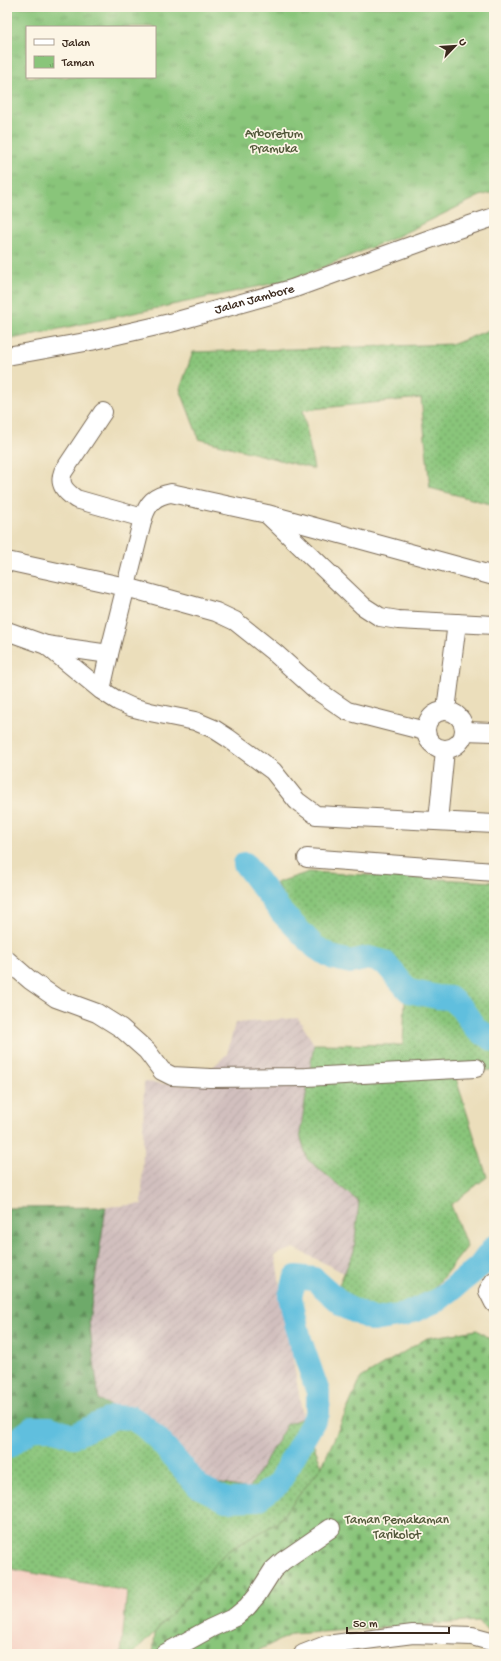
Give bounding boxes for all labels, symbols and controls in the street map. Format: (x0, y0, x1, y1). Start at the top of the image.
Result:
legend (26, 26, 156, 78)
north arrow (435, 26, 475, 66)
text: Jalan (62, 37, 90, 51)
text: U (455, 37, 469, 49)
text: Taman (61, 57, 94, 71)
park label: Arboretum Pramuka (245, 127, 303, 157)
street label: Jalan Jambore (213, 281, 296, 318)
park label: Taman Pemakaman Tarikolot (344, 1513, 450, 1543)
scale bar (347, 1609, 449, 1635)
text: 50 m (353, 1618, 378, 1632)

